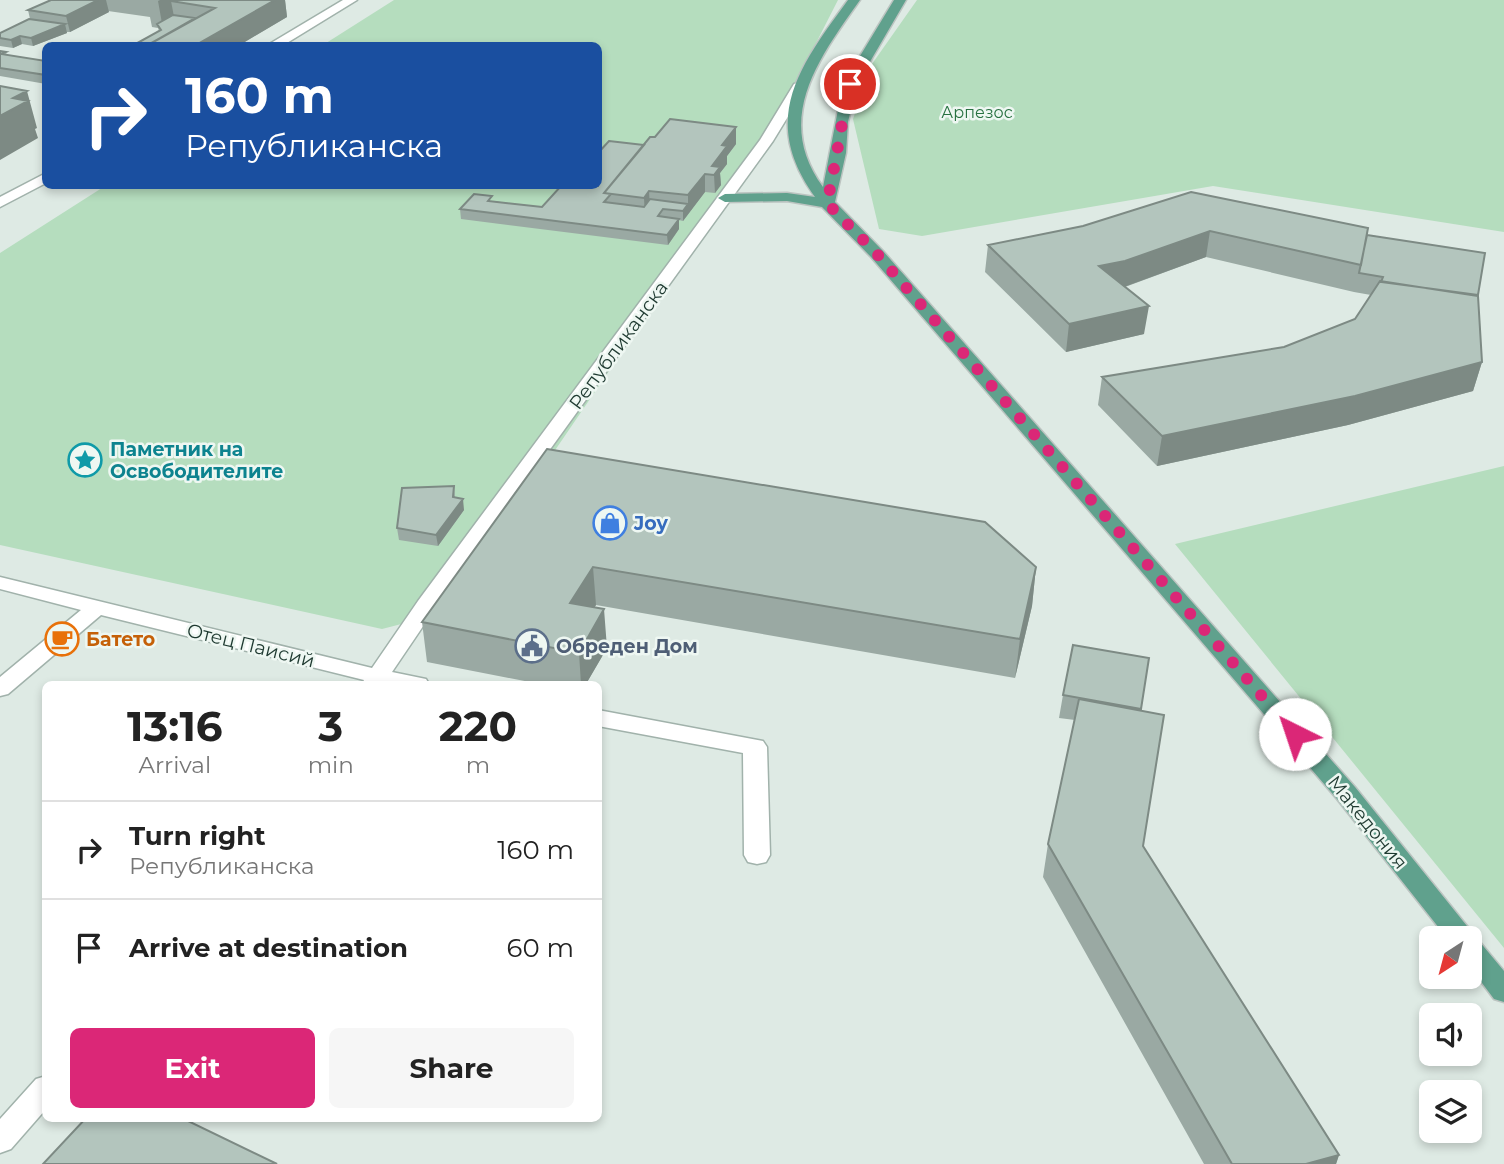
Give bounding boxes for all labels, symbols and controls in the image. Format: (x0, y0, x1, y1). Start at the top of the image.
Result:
pin (820, 54, 880, 114)
icon: arrive (831, 65, 869, 103)
text: 160 m (185, 66, 334, 125)
icon: right (70, 70, 161, 161)
park label: Арпезос (941, 103, 1013, 122)
text: Републиканска (185, 126, 443, 165)
street label: Републиканска (564, 277, 673, 414)
place label: Паметник на Освободителите (110, 438, 283, 483)
place icon: Паметник на Освободителите (66, 441, 104, 479)
shop icon: Joy (591, 504, 629, 542)
place label: Joy (633, 512, 668, 535)
street label: Отец Паисий (185, 619, 317, 672)
cafe icon: Батето (43, 620, 81, 658)
public building icon: Обреден Дом (513, 627, 551, 665)
place label: Батето (86, 628, 155, 651)
place label: Обреден Дом (556, 635, 698, 658)
position arrow (1258, 697, 1332, 771)
text: 13:16 (127, 700, 223, 752)
text: 3 (318, 700, 343, 752)
text: 220 (439, 700, 517, 752)
text: Arrival (139, 751, 211, 779)
text: min (308, 751, 354, 779)
text: m (466, 751, 490, 779)
street label: Македония (1323, 771, 1412, 874)
text: Turn right (129, 820, 265, 852)
icon: right (70, 831, 108, 869)
text: 160 m (497, 834, 574, 866)
text: Републиканска (129, 852, 314, 880)
north arrow (1419, 926, 1482, 989)
map controls (1419, 926, 1482, 1143)
icon: arrive (70, 929, 108, 967)
text: Arrive at destination (129, 932, 408, 964)
text: 60 m (507, 932, 574, 964)
button: sound (1419, 1003, 1482, 1066)
button: Exit (70, 1028, 315, 1108)
button: Share (329, 1028, 574, 1108)
button: layers (1419, 1080, 1482, 1143)

